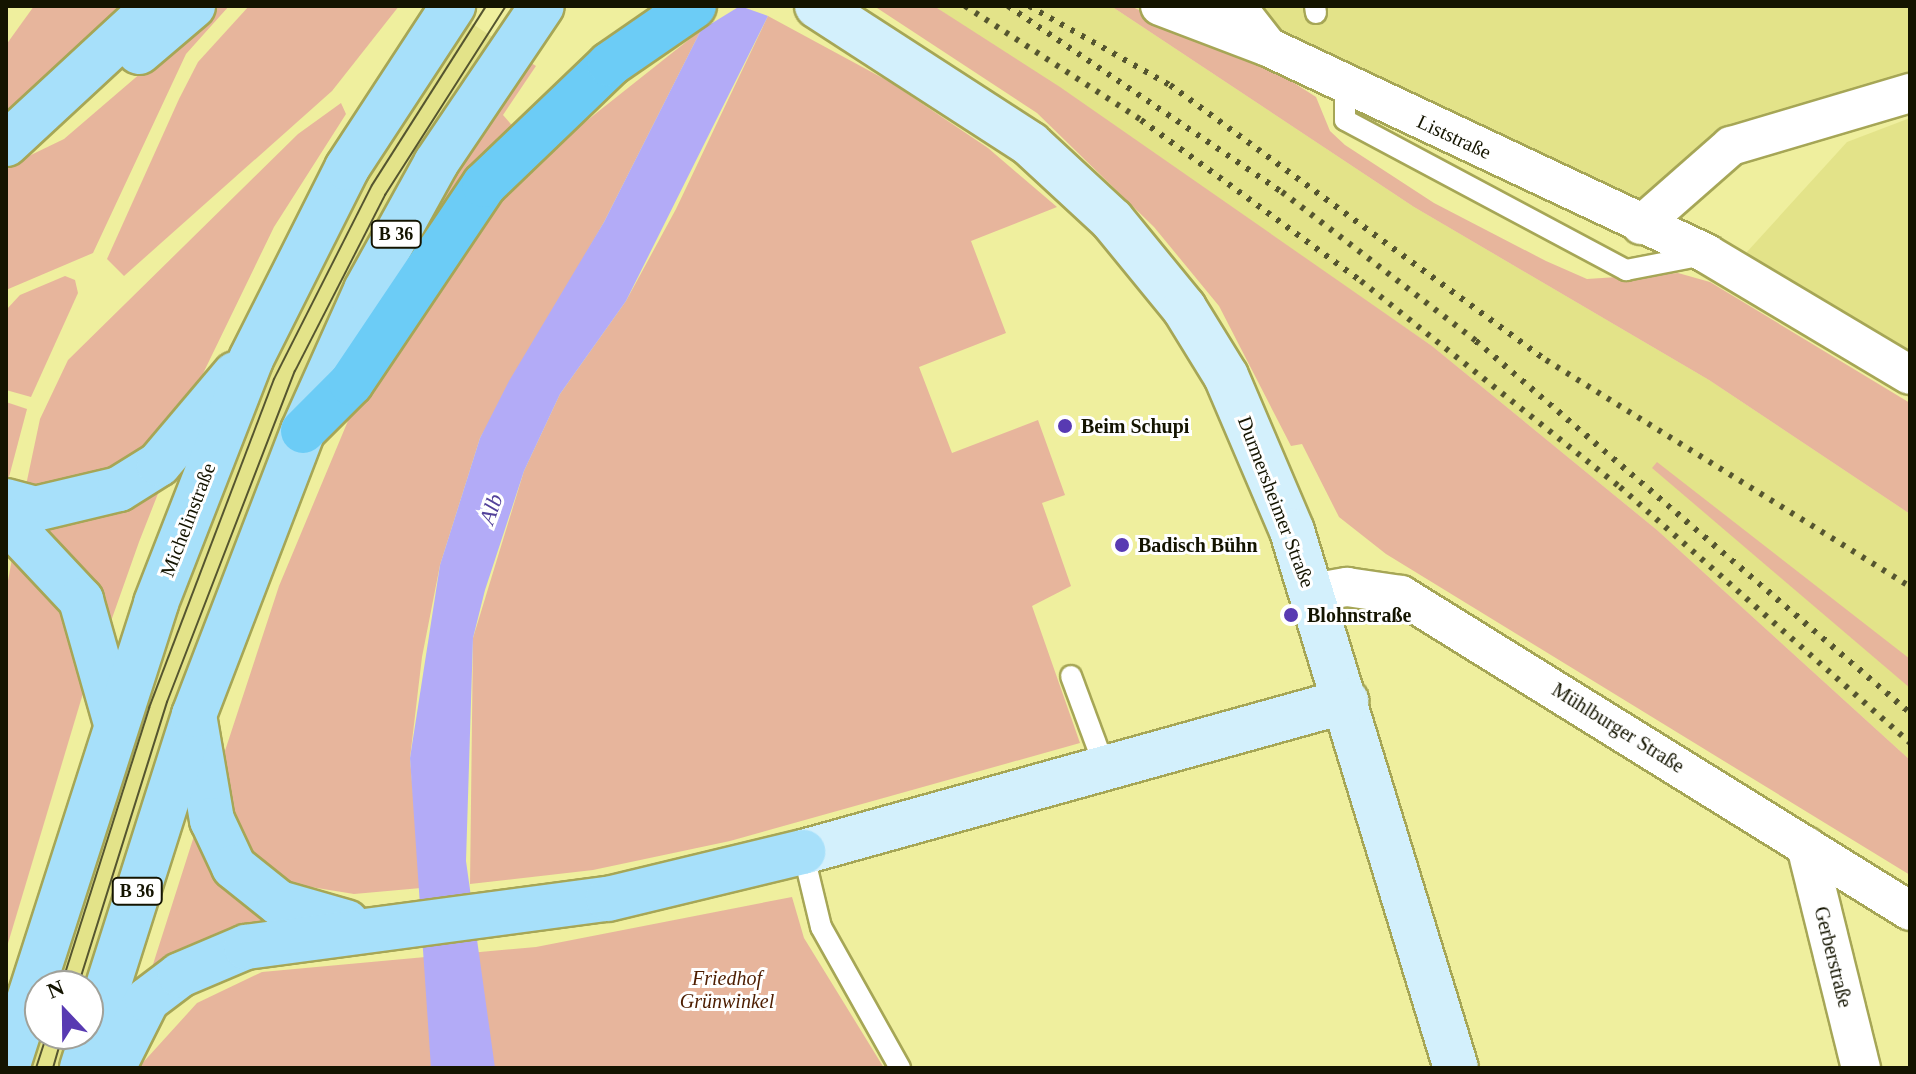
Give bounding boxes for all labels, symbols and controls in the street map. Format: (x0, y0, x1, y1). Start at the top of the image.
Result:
street label: Liststraße (1413, 109, 1495, 165)
road number: B 36 (370, 220, 422, 248)
street label: Durmersheimer Straße (1232, 413, 1320, 591)
place label: Beim Schupi (1081, 414, 1189, 438)
marker: Beim Schupi (1056, 417, 1074, 435)
street label: Michelinstraße (155, 460, 221, 580)
water label: Alb (473, 490, 509, 528)
place label: Badisch Bühn (1138, 533, 1258, 557)
marker: Badisch Bühn (1113, 536, 1131, 554)
place label: Blohnstraße (1307, 603, 1411, 627)
marker: Blohnstraße (1282, 606, 1300, 624)
street label: Mühlburger Straße (1547, 678, 1689, 778)
road number: B 36 (111, 877, 163, 905)
street label: Gerberstraße (1809, 904, 1857, 1010)
park label: Friedhof Grünwinkel (680, 966, 774, 1013)
north arrow (24, 970, 104, 1050)
text: N (44, 975, 68, 1004)

